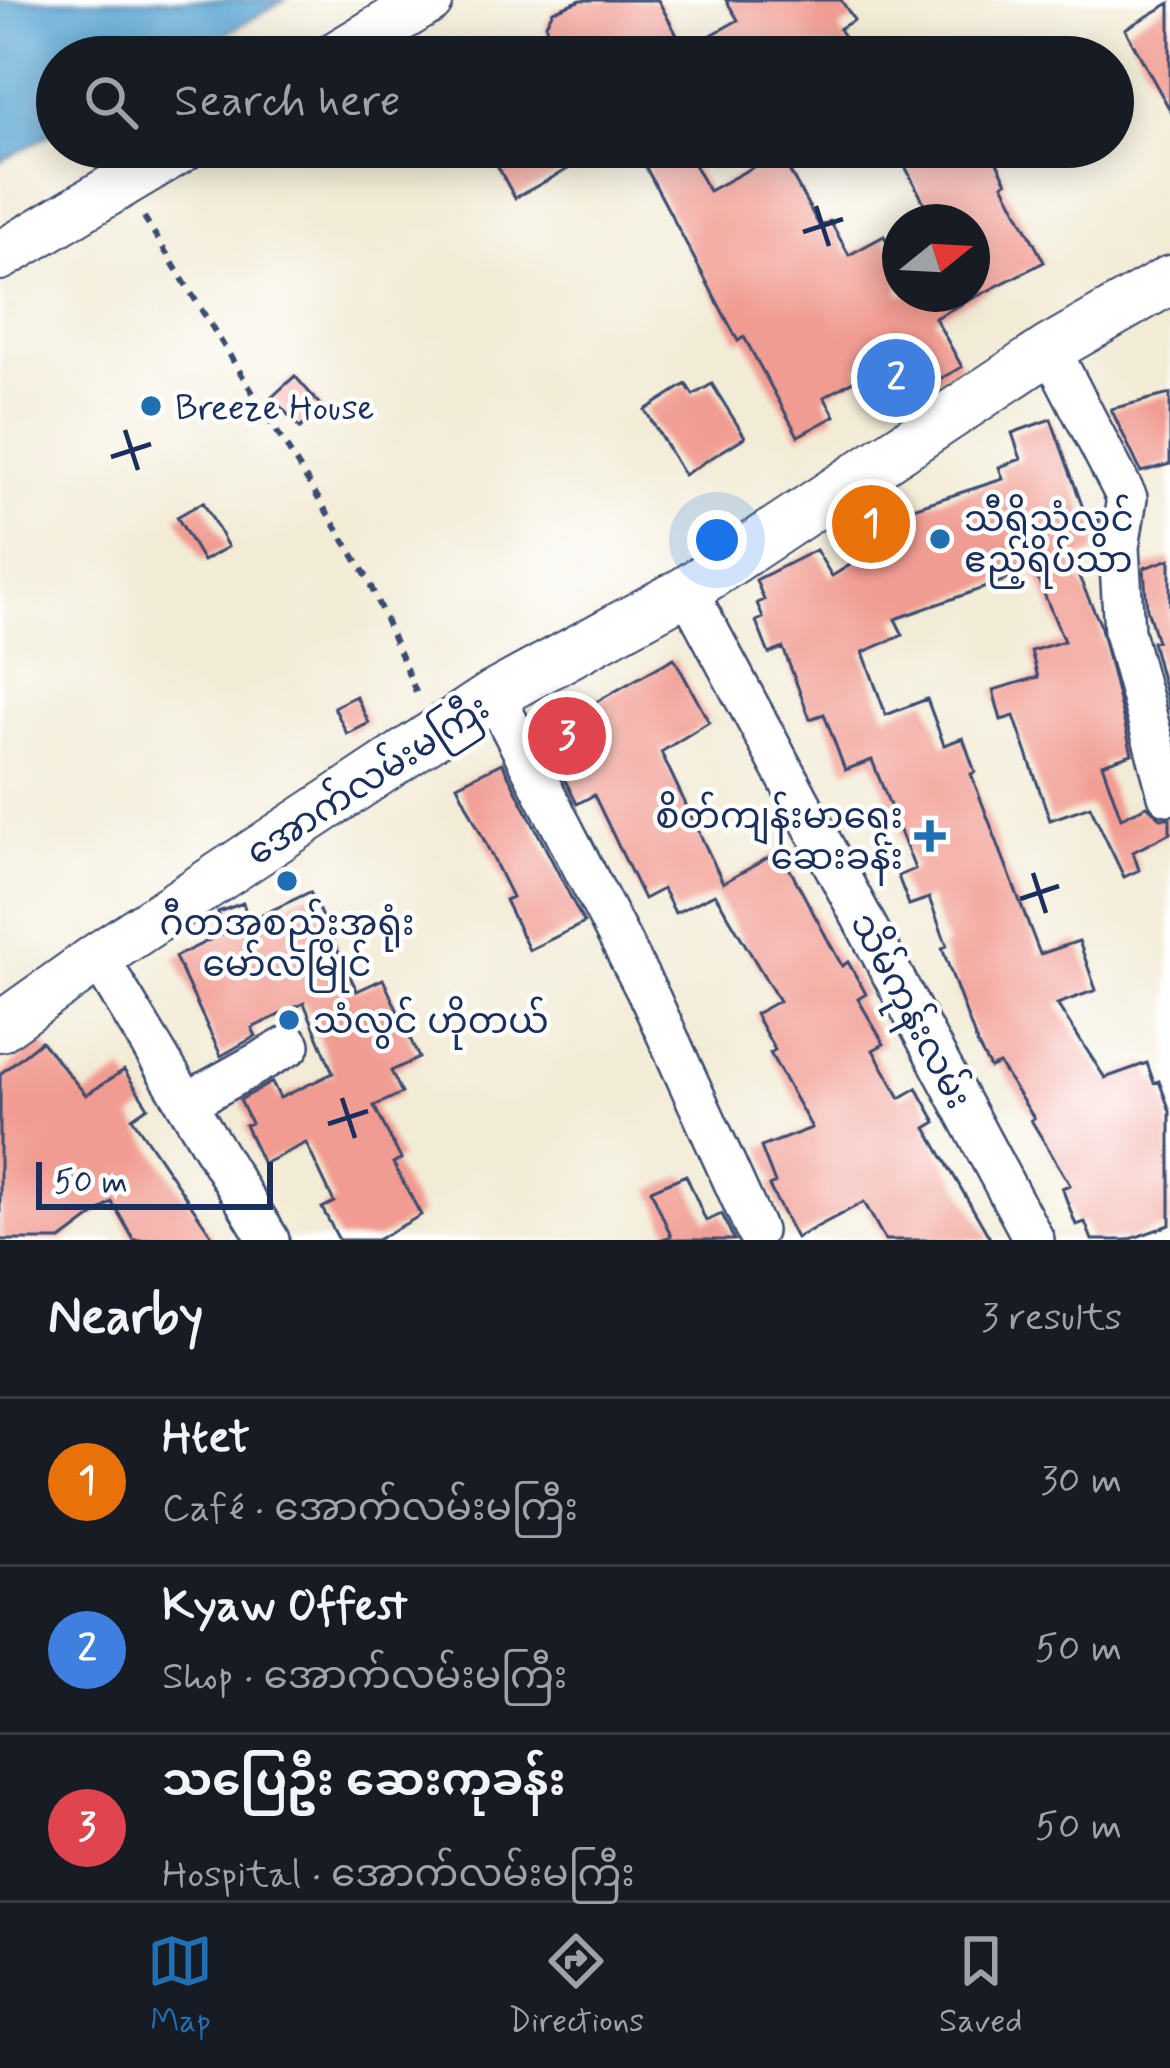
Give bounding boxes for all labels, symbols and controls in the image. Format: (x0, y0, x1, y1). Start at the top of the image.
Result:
search box (36, 36, 1134, 168)
icon: search (78, 69, 144, 135)
text: Search here (174, 73, 401, 132)
north arrow (882, 204, 990, 312)
pin: 2 (857, 333, 935, 423)
place label: Breeze House (175, 386, 374, 433)
marker: Breeze House (138, 393, 164, 419)
pin: 1 (832, 479, 910, 569)
place label: သီရိသံလွင် ဧည့်ရိပ်သာ (964, 494, 1134, 589)
your location (687, 510, 747, 570)
marker: သီရိသံလွင် ဧည့်ရိပ်သာ (927, 526, 953, 552)
street label: အောက်လမ်းမကြီး (236, 683, 501, 881)
pin: 3 (528, 691, 606, 781)
place label: စိတ်ကျန်းမာရေး ဆေးခန်း (655, 791, 903, 886)
marker: စိတ်ကျန်းမာရေး ဆေးခန်း (914, 820, 946, 852)
marker: ဂီတအစည်းအရုံး မော်လမြိုင် (274, 868, 300, 894)
place label: ဂီတအစည်းအရုံး မော်လမြိုင် (160, 898, 414, 993)
street label: သိမ်ကုန်းလမ်း (835, 904, 984, 1119)
place label: သံလွင် ဟိုတယ် (313, 996, 549, 1050)
marker: သံလွင် ဟိုတယ် (276, 1007, 302, 1033)
scale bar (36, 1156, 273, 1209)
text: 50 m (54, 1161, 128, 1205)
text: Nearby (48, 1285, 203, 1351)
text: 3 results (981, 1293, 1122, 1344)
text: Htet (162, 1409, 250, 1468)
text: 1 (78, 1456, 96, 1507)
text: 30 m (1040, 1456, 1122, 1507)
text: Café · အောက်လမ်းမကြီး (162, 1484, 578, 1535)
text: Kyaw Offest (162, 1577, 407, 1636)
text: 2 (77, 1624, 97, 1675)
text: 50 m (1035, 1624, 1122, 1675)
text: Shop · အောက်လမ်းမကြီး (162, 1652, 567, 1703)
text: သပြေဦး ဆေးကုခန်း (162, 1753, 566, 1812)
text: 3 (78, 1802, 96, 1853)
text: 50 m (1035, 1802, 1122, 1853)
text: Hospital · အောက်လမ်းမကြီး (162, 1850, 635, 1901)
tab: Map (147, 1928, 213, 2044)
tab: Directions (508, 1928, 644, 2044)
tab: Saved (939, 1928, 1023, 2044)

